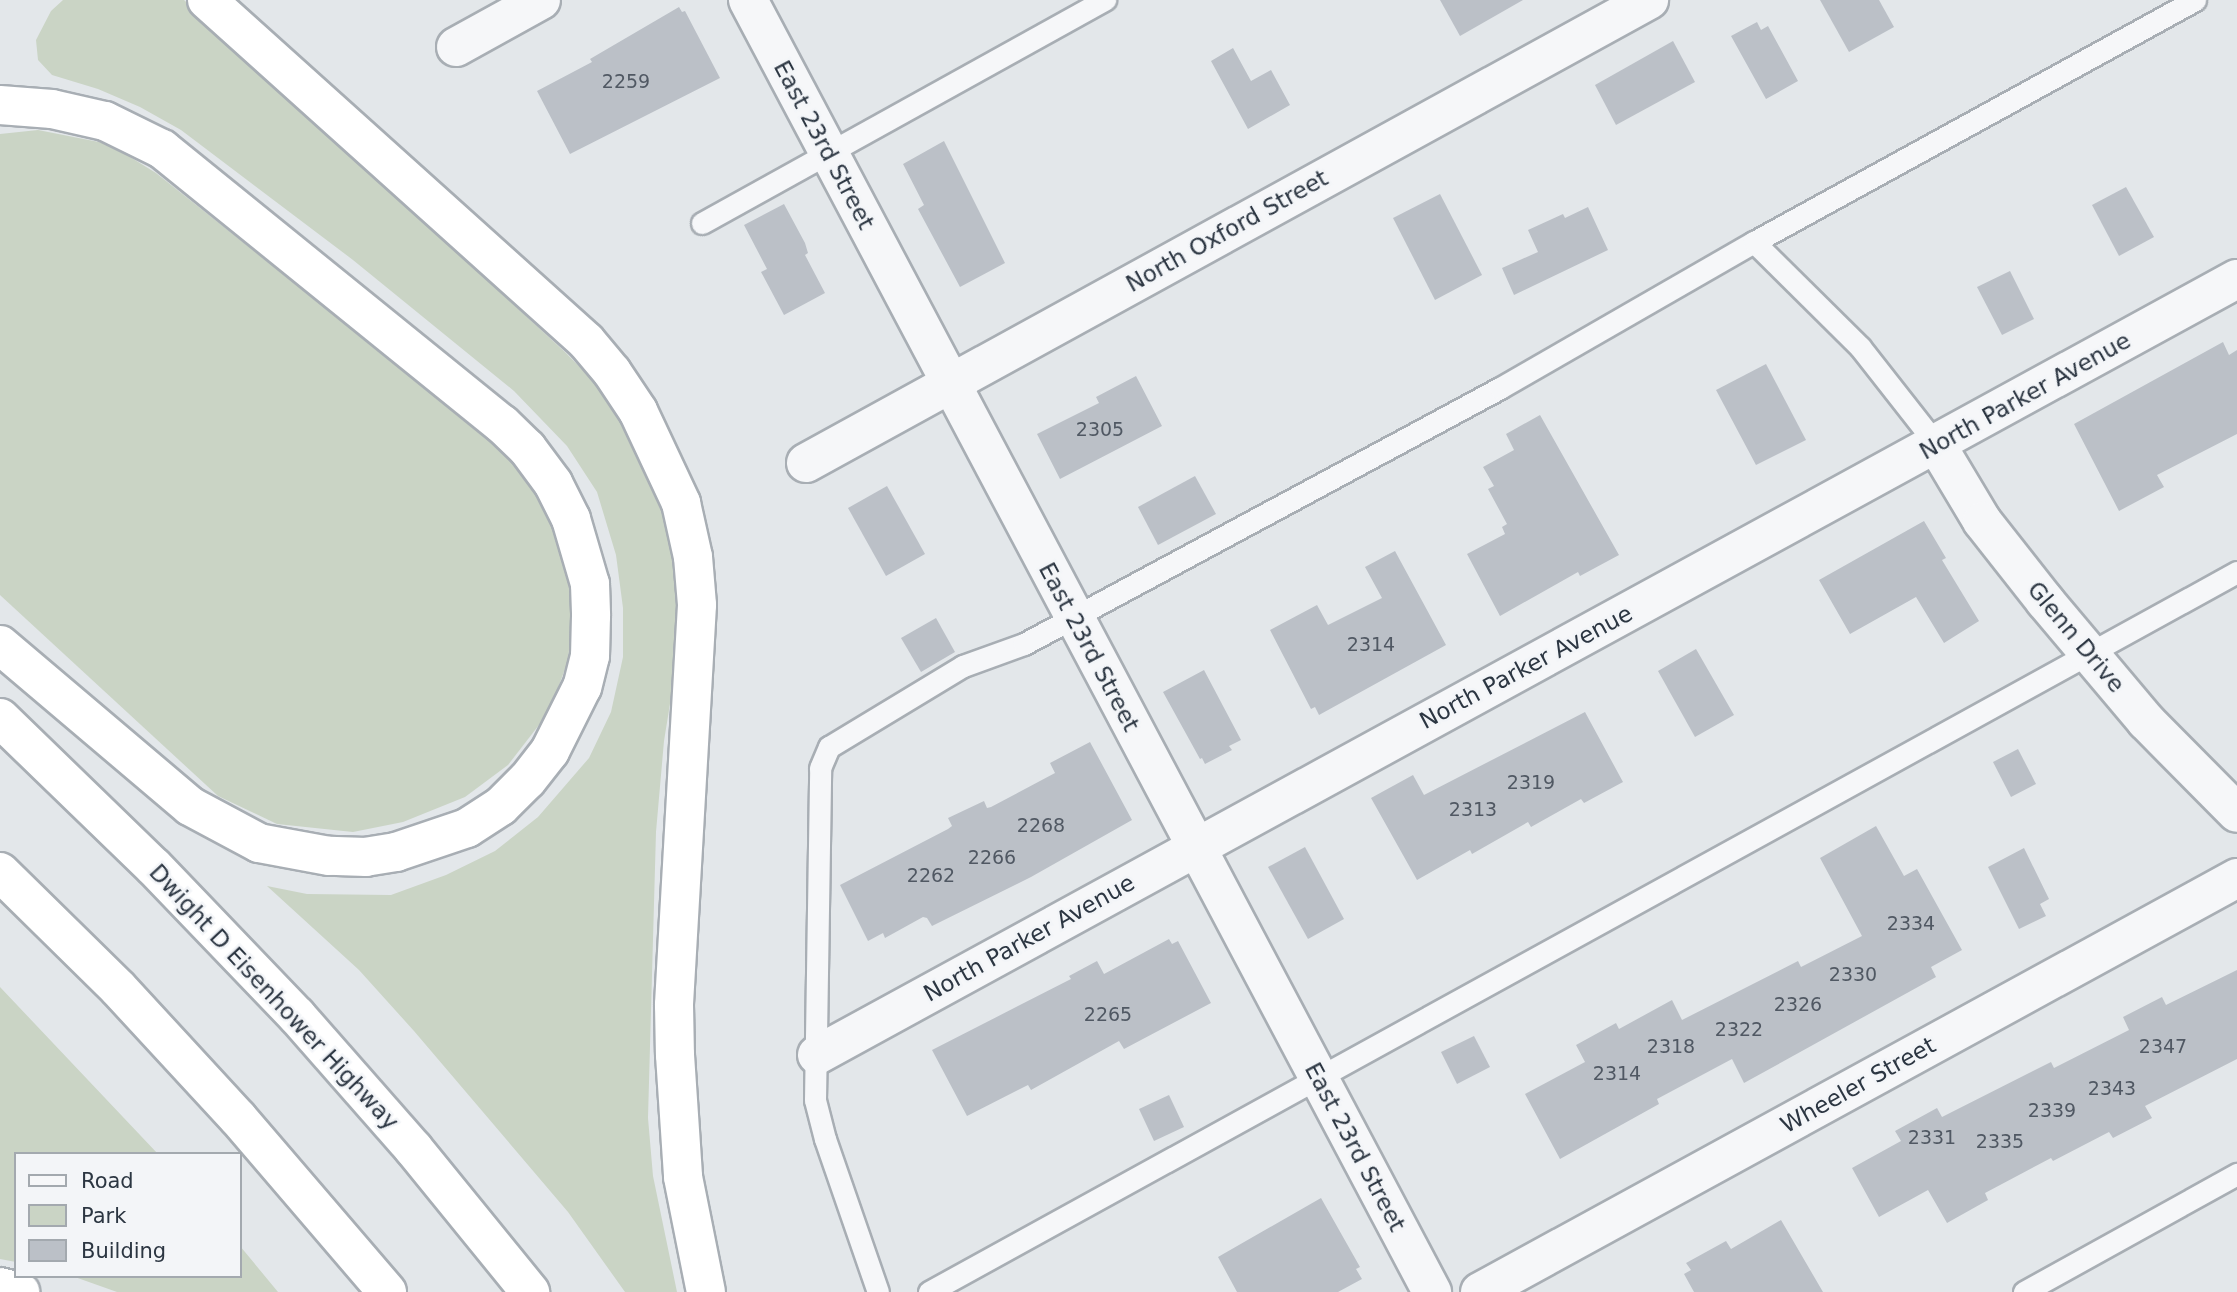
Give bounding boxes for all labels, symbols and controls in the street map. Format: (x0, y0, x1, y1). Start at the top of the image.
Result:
street label: East 23rd Street (768, 56, 880, 234)
house number: 2259 (602, 71, 650, 93)
street label: North Oxford Street (1121, 164, 1333, 298)
street label: North Parker Avenue (1915, 327, 2135, 465)
house number: 2305 (1076, 419, 1124, 441)
street label: East 23rd Street (1033, 558, 1145, 736)
street label: Glenn Drive (2022, 576, 2130, 698)
street label: North Parker Avenue (1415, 599, 1637, 735)
house number: 2314 (1347, 634, 1395, 656)
house number: 2319 (1507, 772, 1555, 794)
house number: 2313 (1449, 799, 1497, 821)
house number: 2268 (1017, 815, 1065, 837)
house number: 2266 (968, 847, 1016, 869)
street label: Dwight D Eisenhower Highway (144, 859, 404, 1135)
house number: 2262 (907, 865, 955, 887)
street label: North Parker Avenue (919, 869, 1139, 1007)
house number: 2334 (1887, 913, 1935, 935)
house number: 2330 (1829, 964, 1877, 986)
house number: 2326 (1774, 994, 1822, 1016)
house number: 2265 (1084, 1004, 1132, 1026)
house number: 2322 (1715, 1019, 1763, 1041)
street label: Wheeler Street (1776, 1031, 1940, 1139)
house number: 2318 (1647, 1036, 1695, 1058)
house number: 2347 (2139, 1036, 2187, 1058)
street label: East 23rd Street (1299, 1058, 1411, 1236)
house number: 2314 (1593, 1063, 1641, 1085)
house number: 2343 (2088, 1078, 2136, 1100)
house number: 2339 (2028, 1100, 2076, 1122)
house number: 2331 (1908, 1127, 1956, 1149)
house number: 2335 (1976, 1131, 2024, 1153)
legend (14, 1152, 242, 1278)
text: Road (81, 1169, 134, 1193)
text: Park (81, 1204, 126, 1228)
text: Building (81, 1239, 166, 1263)

